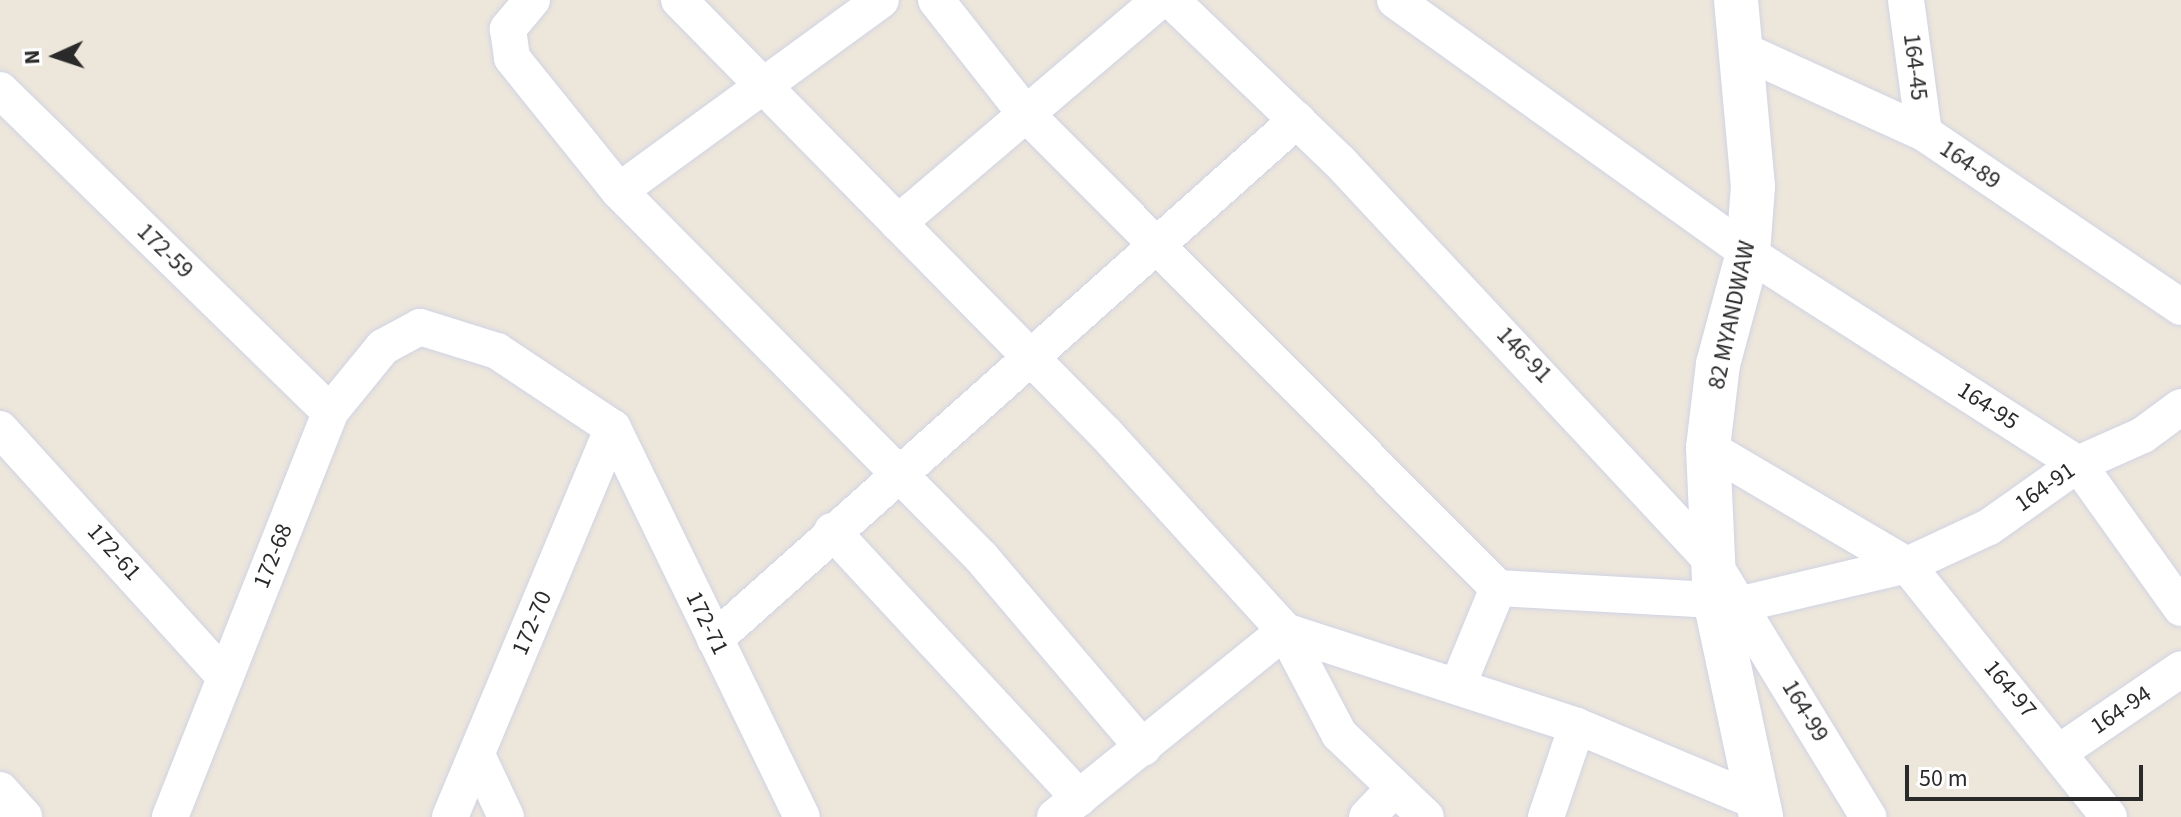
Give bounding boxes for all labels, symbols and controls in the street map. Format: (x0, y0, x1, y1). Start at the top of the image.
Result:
north arrow (16, 16, 96, 96)
street label: 164-45 (1897, 32, 1933, 102)
text: N (16, 49, 48, 65)
street label: 164-89 (1934, 134, 2006, 196)
street label: 172-59 (131, 217, 199, 285)
street label: 82 MYANDWAW (1702, 238, 1762, 392)
street label: 146-91 (1490, 321, 1558, 389)
street label: 164-95 (1952, 376, 2024, 436)
street label: 164-91 (2009, 456, 2081, 518)
street label: 172-61 (81, 517, 147, 587)
street label: 172-68 (247, 519, 299, 593)
street label: 172-70 (506, 586, 558, 660)
street label: 172-71 (679, 587, 735, 659)
street label: 164-97 (1977, 654, 2043, 724)
street label: 164-99 (1775, 675, 1835, 747)
street label: 164-94 (2085, 679, 2157, 741)
scale bar (1909, 749, 2147, 799)
text: 50 m (1919, 761, 1968, 796)

